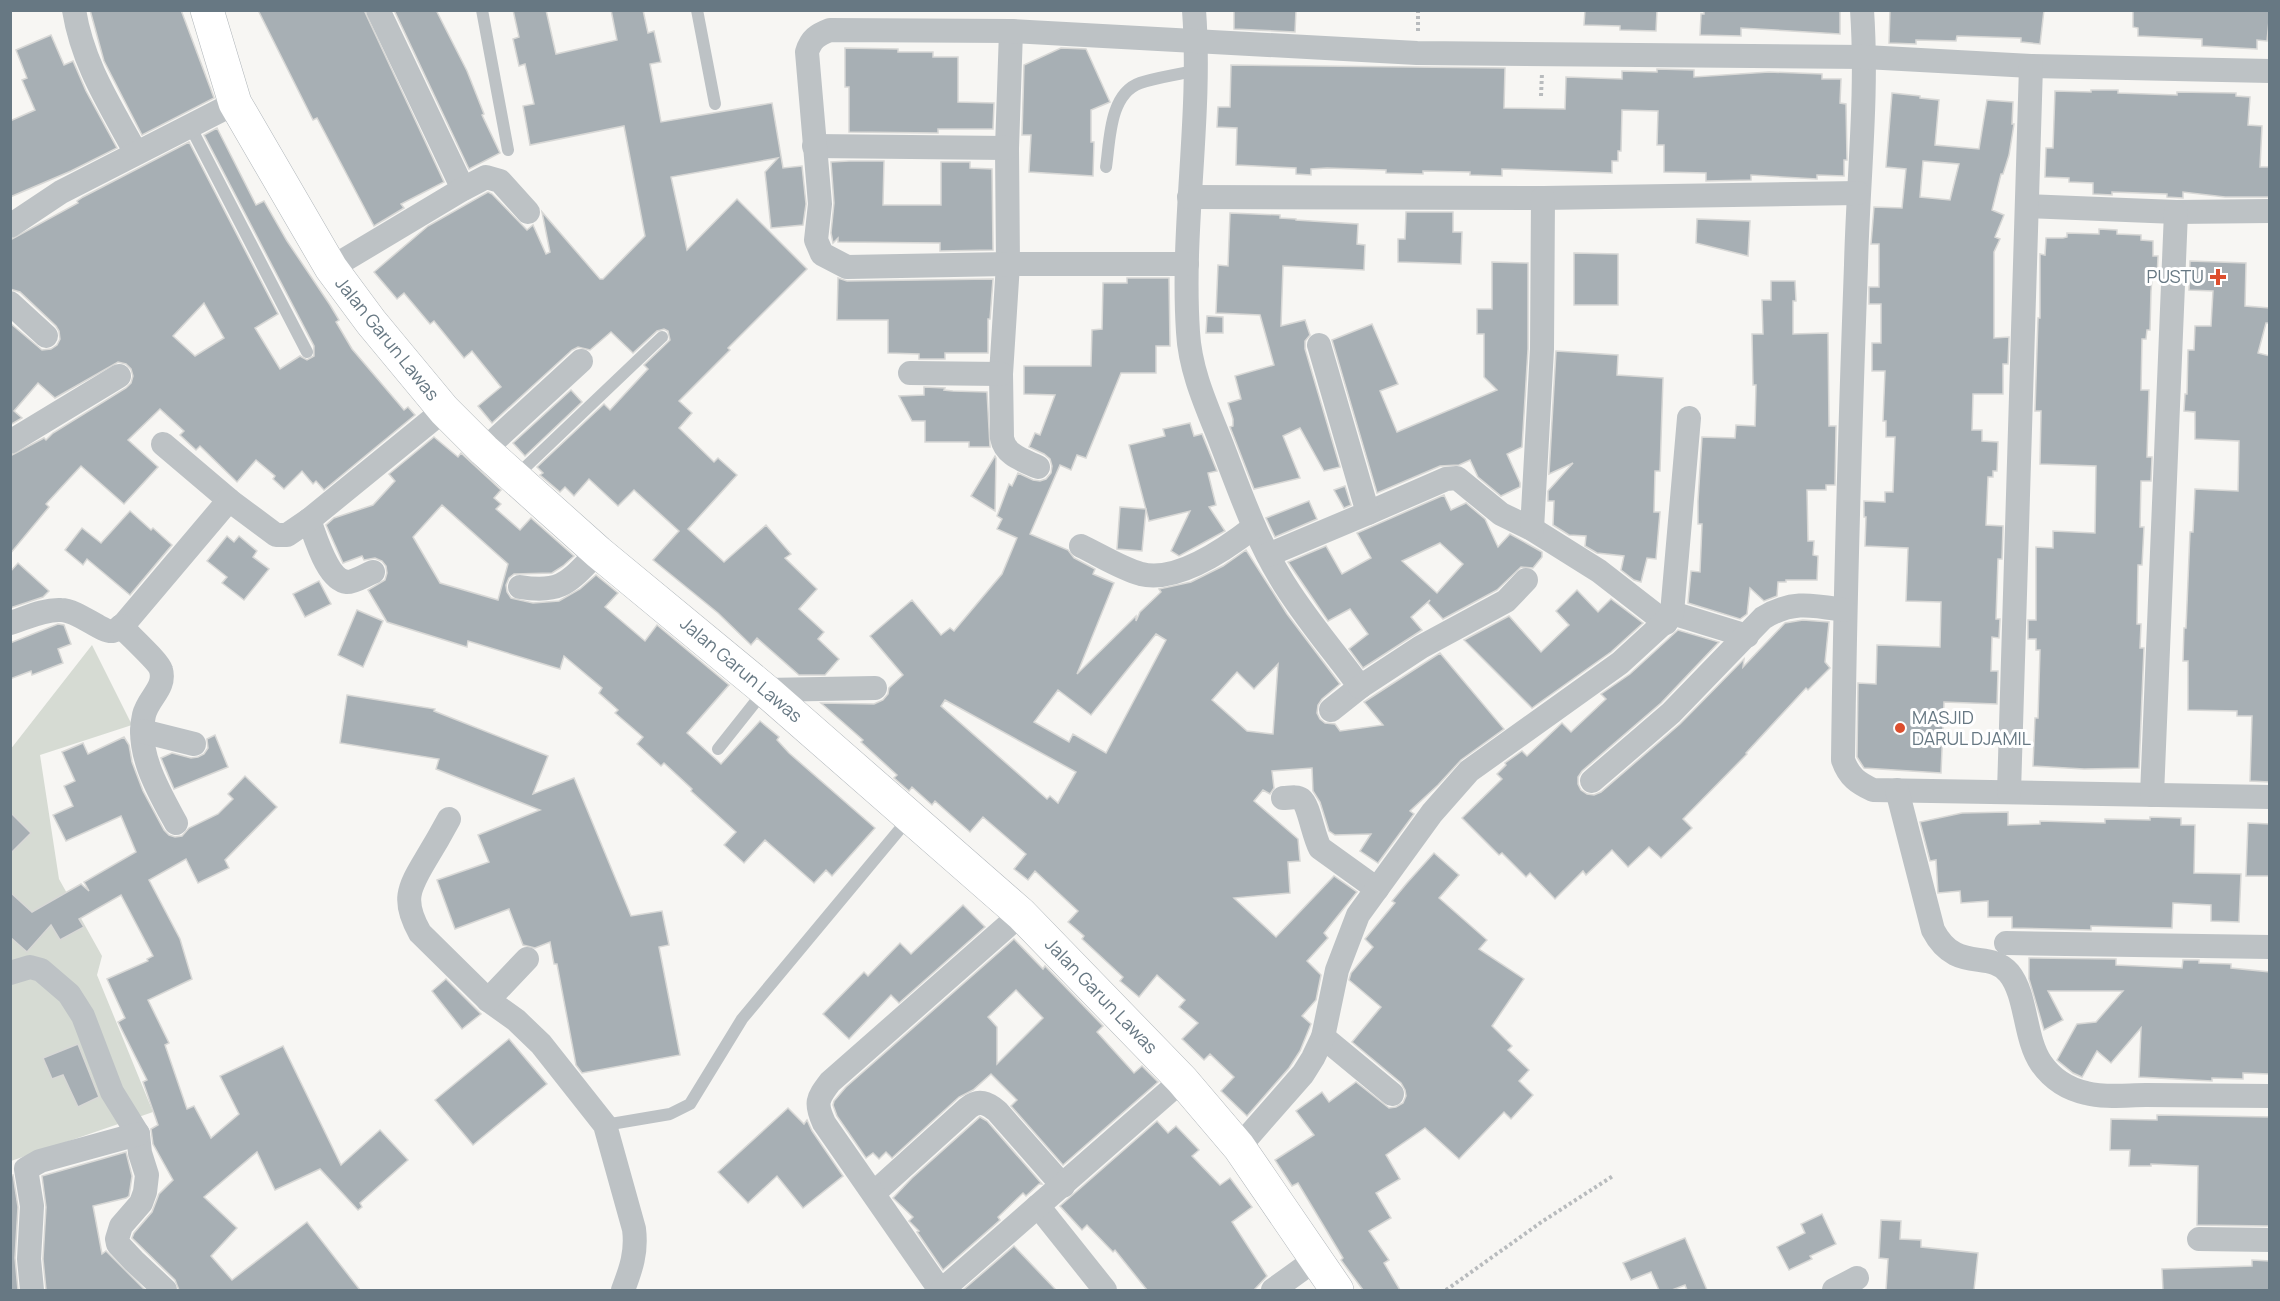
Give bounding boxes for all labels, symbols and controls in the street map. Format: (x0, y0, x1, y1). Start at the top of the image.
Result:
place label: PUSTU (2147, 264, 2204, 288)
marker: PUSTU (2209, 268, 2227, 286)
street label: Jalan Garun Lawas (330, 272, 445, 405)
street label: Jalan Garun Lawas (675, 611, 808, 727)
place label: MASJID DARUL DJAMIL (1912, 705, 2031, 750)
marker: MASJID DARUL DJAMIL (1893, 721, 1907, 735)
street label: Jalan Garun Lawas (1040, 932, 1163, 1059)

